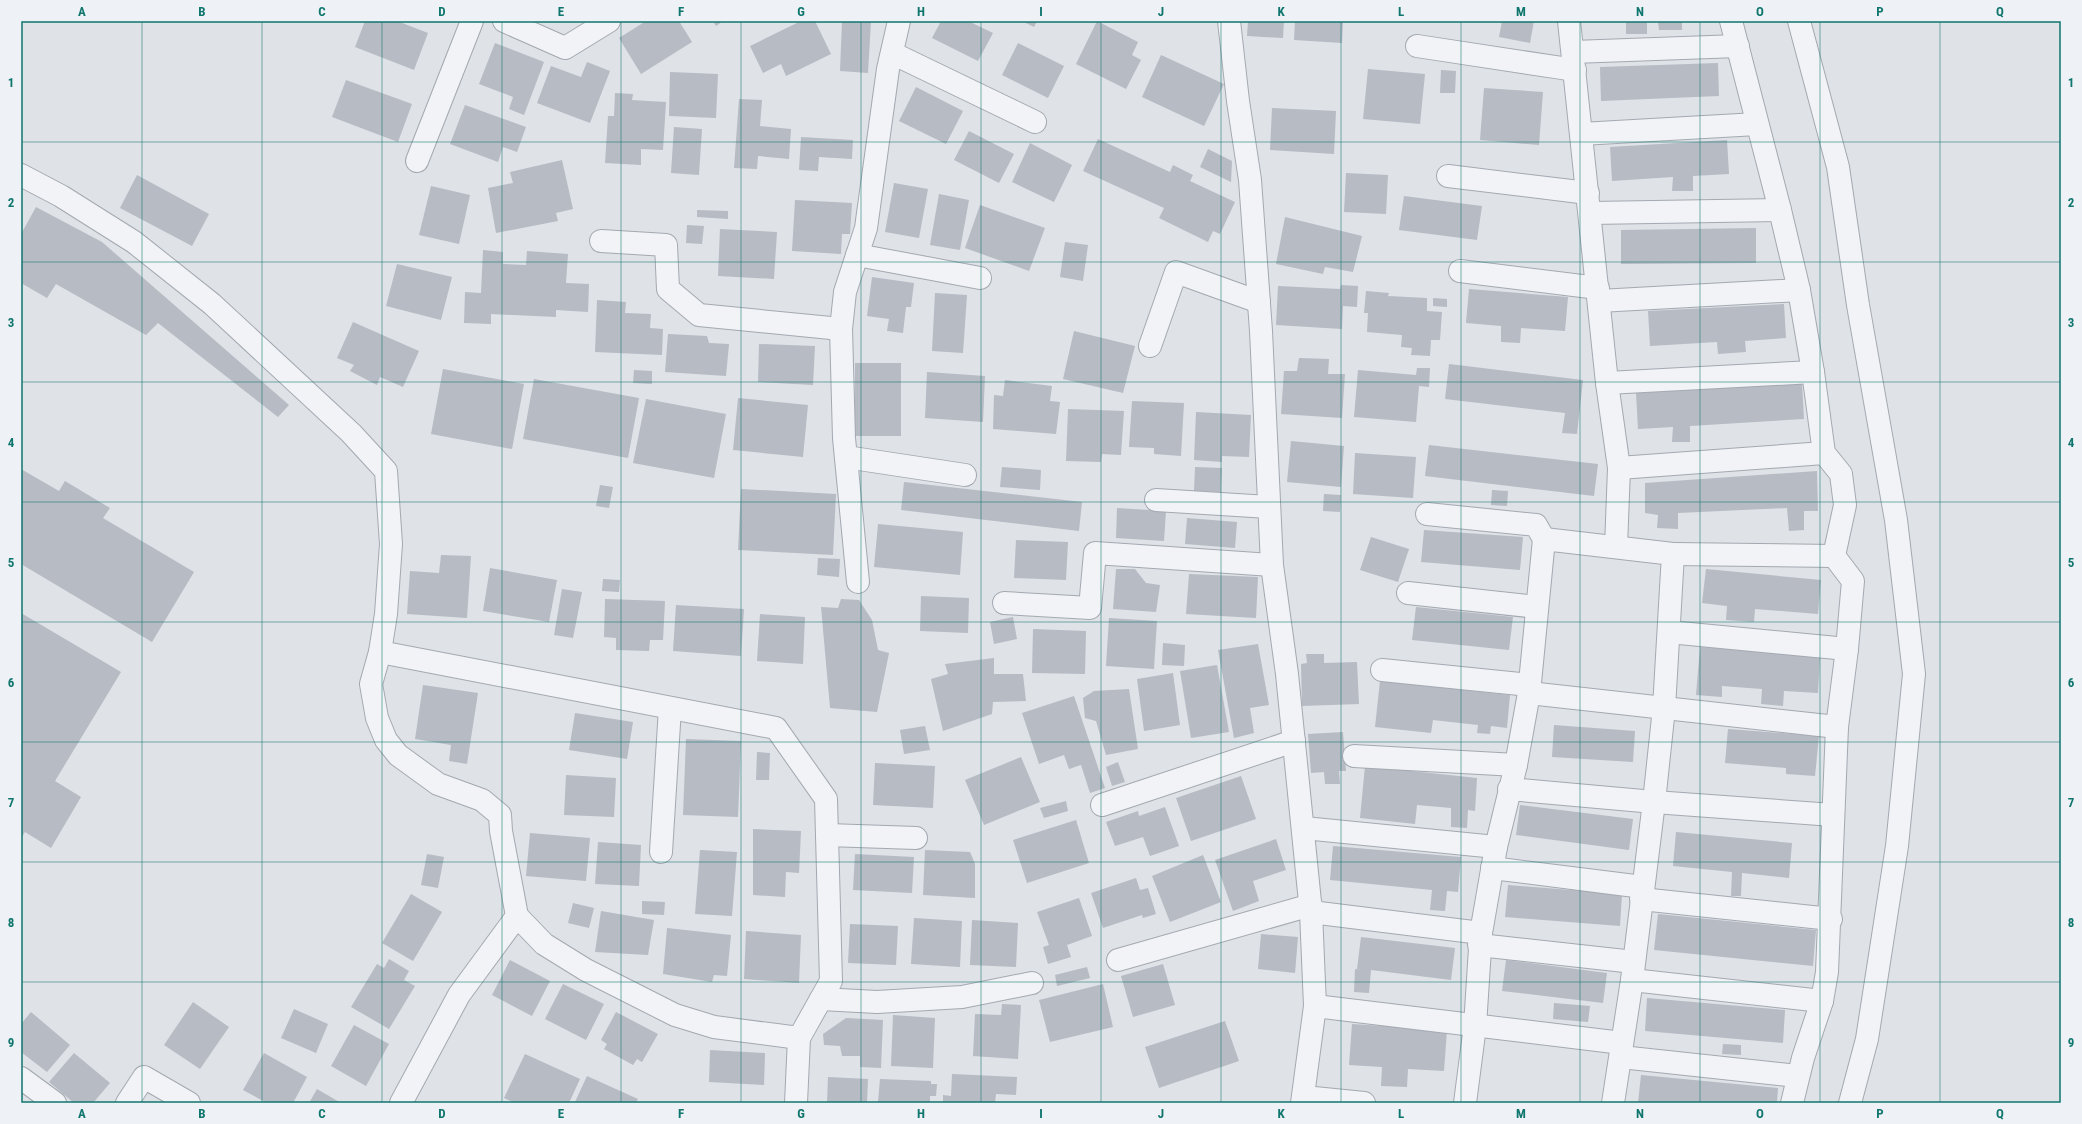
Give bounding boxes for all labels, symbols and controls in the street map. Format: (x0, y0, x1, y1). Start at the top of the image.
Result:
text: A (78, 4, 86, 19)
text: B (198, 4, 206, 19)
text: C (318, 4, 326, 19)
text: D (438, 4, 446, 19)
text: E (558, 4, 565, 19)
text: F (678, 4, 684, 19)
text: G (797, 4, 805, 19)
text: H (917, 4, 925, 19)
text: I (1039, 4, 1043, 19)
text: J (1158, 4, 1164, 19)
text: K (1277, 4, 1285, 19)
text: L (1398, 4, 1404, 19)
text: M (1516, 4, 1526, 19)
text: N (1636, 4, 1644, 19)
text: O (1756, 4, 1764, 19)
text: P (1876, 4, 1884, 19)
text: Q (1996, 4, 2004, 19)
text: 1 (8, 75, 14, 90)
text: 1 (2068, 75, 2074, 90)
text: 2 (8, 195, 15, 210)
text: 2 (2068, 195, 2075, 210)
text: 3 (8, 315, 14, 330)
text: 3 (2068, 315, 2074, 330)
text: 4 (8, 435, 15, 450)
text: 4 (2068, 435, 2075, 450)
text: 5 (8, 555, 15, 570)
text: 5 (2068, 555, 2075, 570)
text: 6 (8, 675, 15, 690)
text: 6 (2068, 675, 2075, 690)
text: 7 (8, 795, 15, 810)
text: 7 (2068, 795, 2075, 810)
text: 8 (8, 915, 14, 930)
text: 8 (2068, 915, 2074, 930)
text: 9 (8, 1035, 14, 1050)
text: 9 (2068, 1035, 2074, 1050)
text: A (78, 1106, 86, 1121)
text: B (198, 1106, 206, 1121)
text: C (318, 1106, 326, 1121)
text: D (438, 1106, 446, 1121)
text: E (558, 1106, 565, 1121)
text: F (678, 1106, 684, 1121)
text: G (797, 1106, 805, 1121)
text: H (917, 1106, 925, 1121)
text: I (1039, 1106, 1043, 1121)
text: J (1158, 1106, 1164, 1121)
text: K (1277, 1106, 1285, 1121)
text: L (1398, 1106, 1404, 1121)
text: M (1516, 1106, 1526, 1121)
text: N (1636, 1106, 1644, 1121)
text: O (1756, 1106, 1764, 1121)
text: P (1876, 1106, 1884, 1121)
text: Q (1996, 1106, 2004, 1121)

